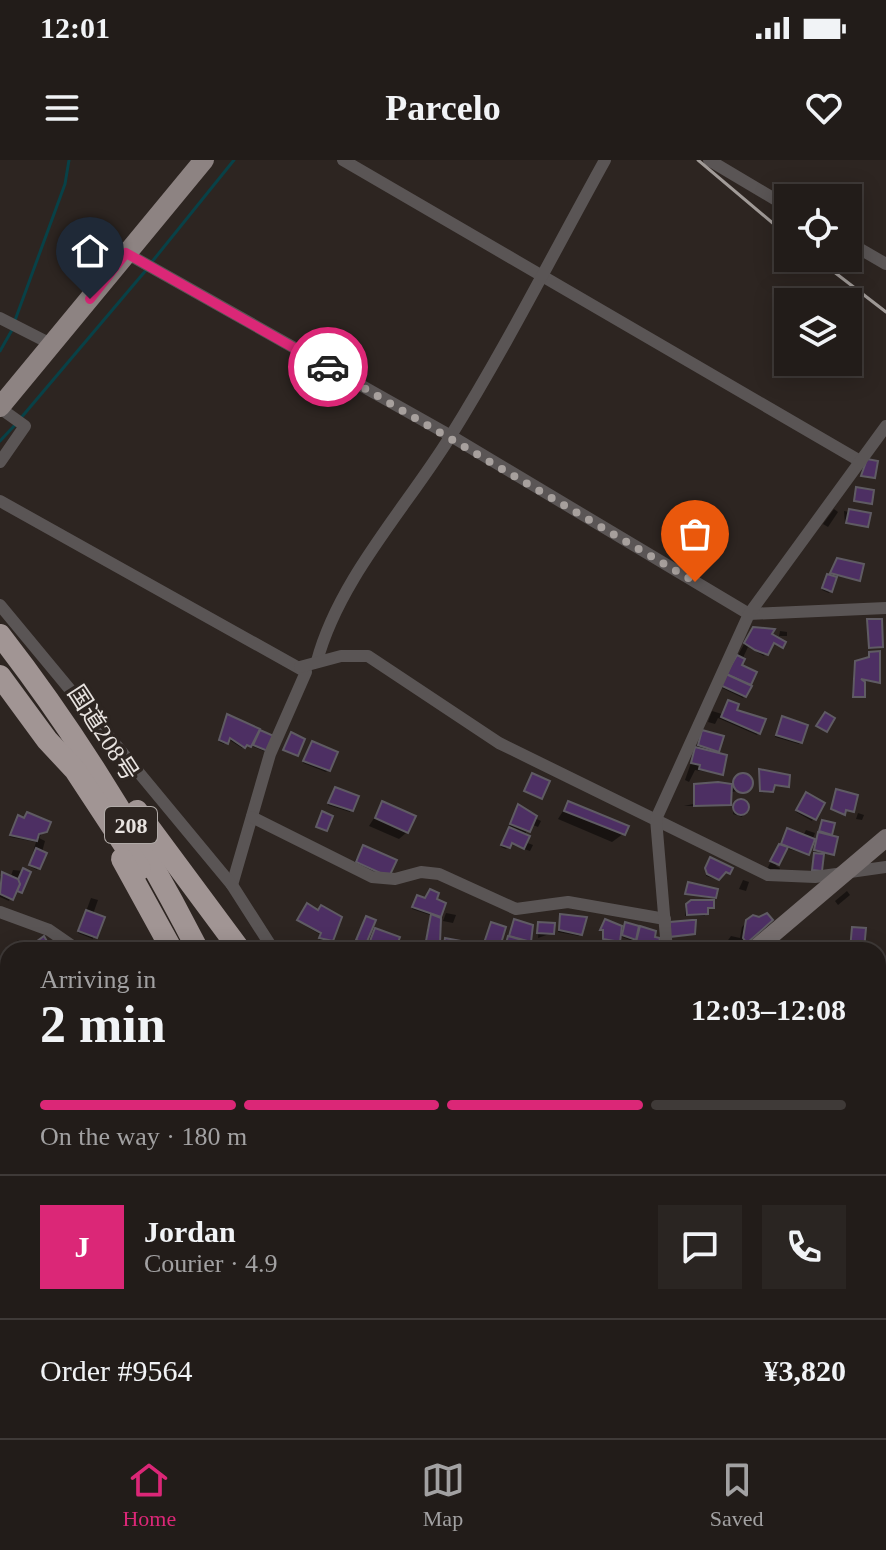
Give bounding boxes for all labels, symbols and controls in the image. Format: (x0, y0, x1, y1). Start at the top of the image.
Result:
text: 12:01 (40, 11, 110, 44)
icon: menu (40, 86, 84, 130)
icon: heart (802, 86, 846, 130)
text: Parcelo (385, 88, 501, 128)
map controls (774, 184, 862, 376)
button: locate (774, 184, 862, 272)
pin (56, 217, 124, 299)
icon: home (68, 229, 112, 273)
button: layers (774, 288, 862, 376)
courier (288, 327, 368, 407)
icon: car (306, 345, 350, 389)
pin (661, 500, 729, 582)
icon: bag (673, 512, 717, 556)
street label: 国道208号 (63, 681, 143, 785)
road number: 208 (105, 807, 157, 843)
text: Arriving in (40, 965, 156, 994)
text: 12:03–12:08 (691, 993, 846, 1026)
text: 2 min (40, 996, 166, 1053)
text: On the way · 180 m (40, 1122, 247, 1151)
button: chat (658, 1205, 742, 1289)
button: phone (762, 1205, 846, 1289)
text: Jordan (144, 1215, 236, 1248)
text: J (75, 1230, 90, 1263)
text: Courier · 4.9 (144, 1249, 278, 1278)
text: Order #9564 (40, 1354, 192, 1387)
text: ¥3,820 (764, 1354, 846, 1387)
tab: Home (122, 1458, 176, 1532)
tab: Map (421, 1458, 465, 1532)
tab: Saved (710, 1458, 764, 1532)

